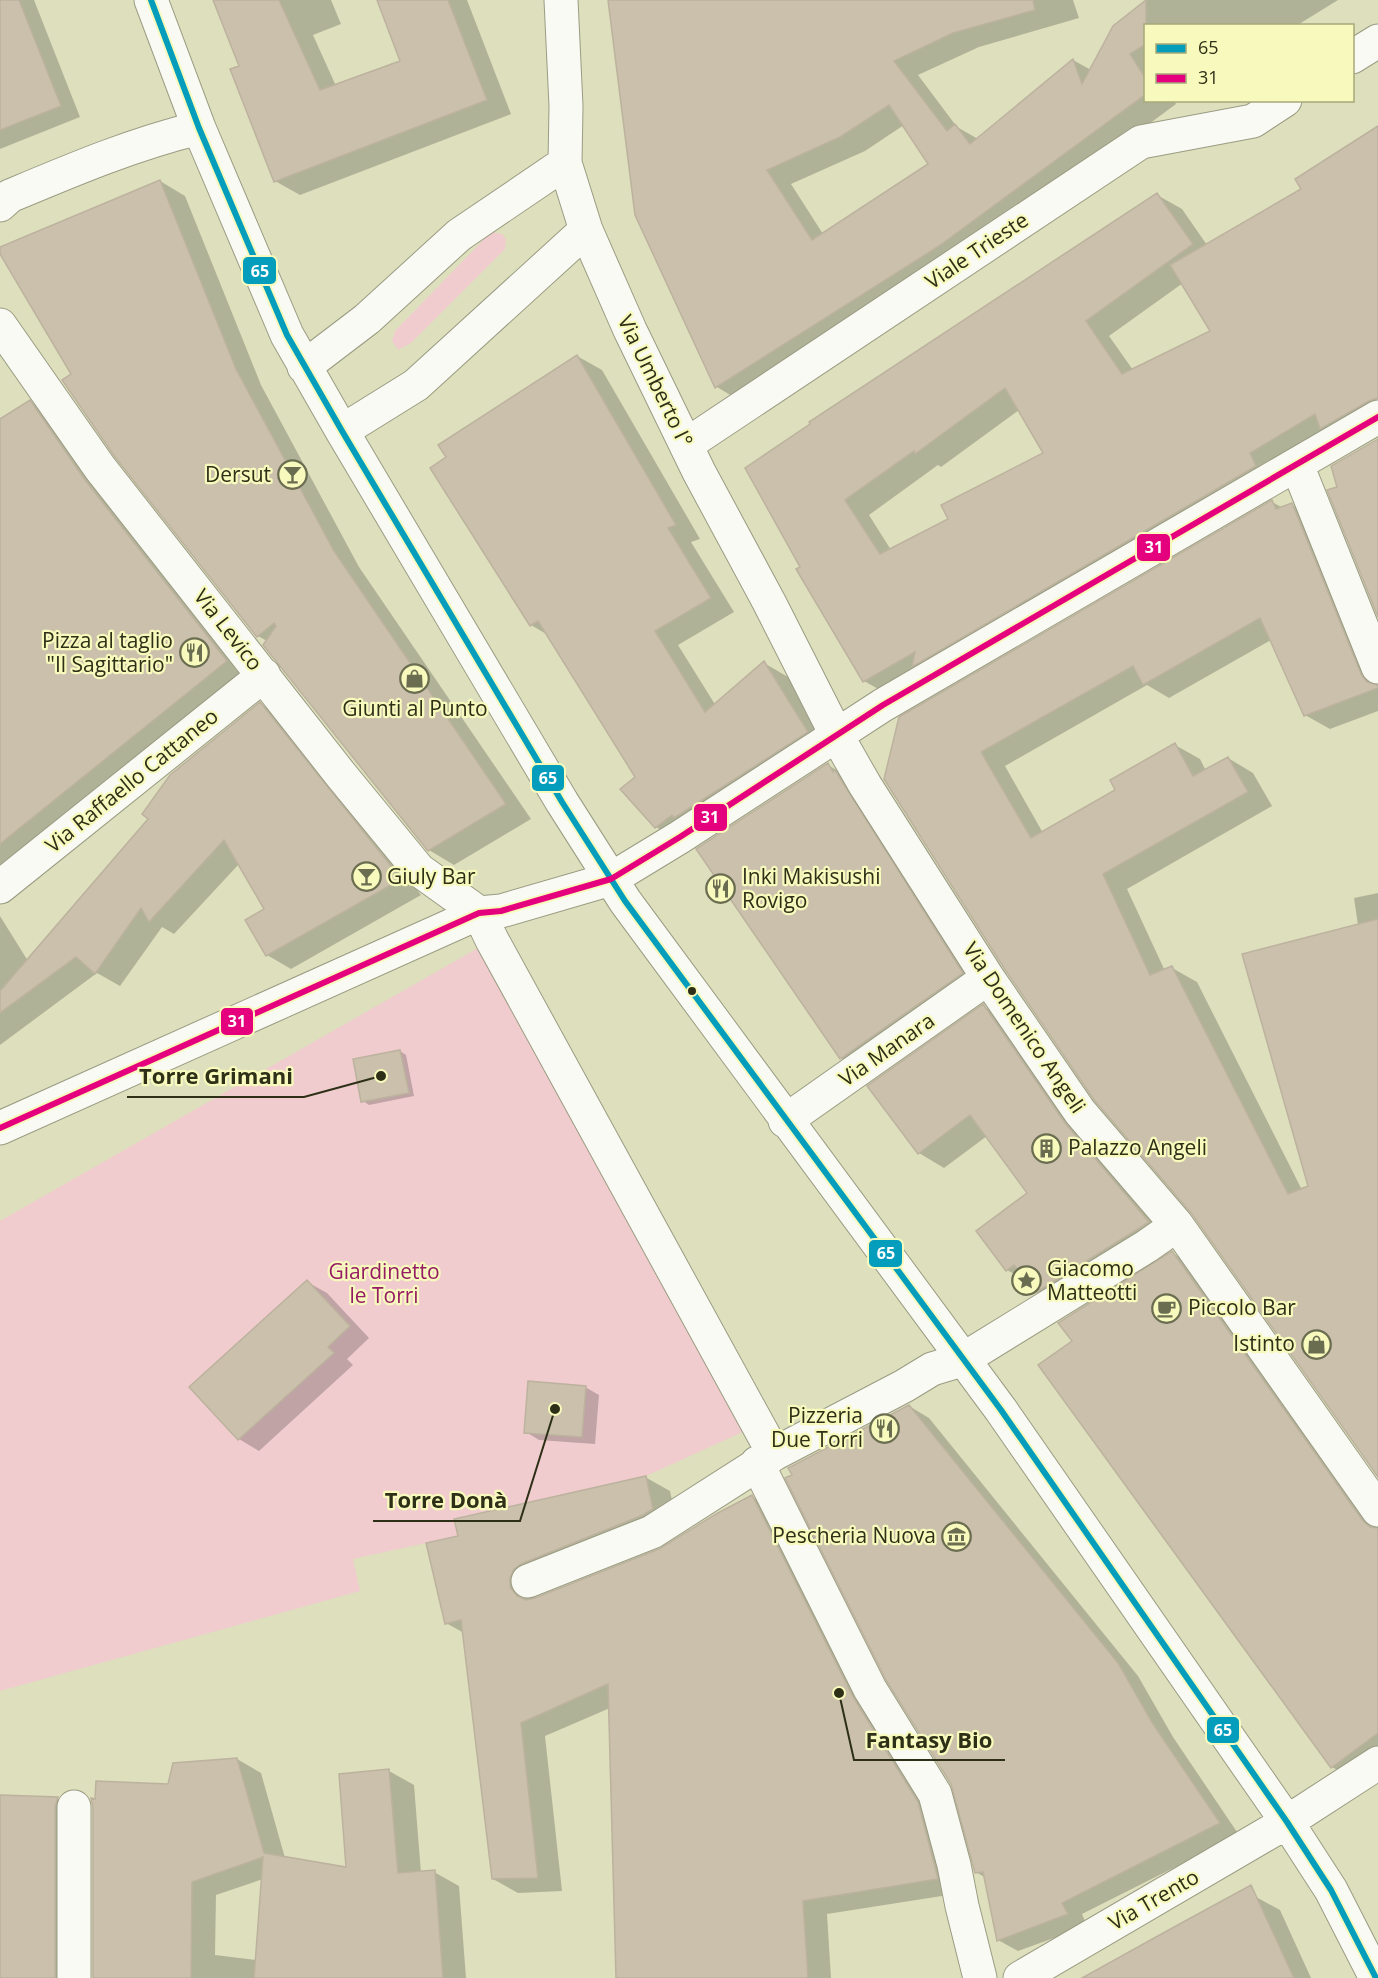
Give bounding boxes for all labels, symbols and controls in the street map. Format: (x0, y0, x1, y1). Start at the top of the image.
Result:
legend (1144, 24, 1354, 102)
text: 65 (1198, 35, 1219, 59)
text: 31 (1198, 65, 1219, 89)
street label: Viale Trieste (919, 205, 1033, 295)
line badge: 65 (242, 256, 277, 285)
text: 65 (251, 260, 269, 282)
street label: Via Umberto I° (612, 310, 700, 451)
bar icon: Dersut (276, 459, 308, 491)
place label: Dersut (205, 460, 271, 488)
line badge: 31 (1136, 533, 1171, 562)
text: 31 (1145, 536, 1163, 558)
street label: Via Levico (188, 583, 269, 676)
place label: Pizza al taglio "Il Sagittario" (42, 626, 173, 678)
restaurant icon: Pizza al taglio "Il Sagittario" (178, 637, 210, 669)
shop icon: Giunti al Punto (399, 662, 431, 694)
place label: Giunti al Punto (342, 694, 488, 722)
street label: Via Raffaello Cattaneo (39, 702, 224, 859)
line badge: 65 (531, 764, 565, 792)
text: 65 (539, 767, 557, 789)
line badge: 31 (693, 803, 728, 832)
text: 31 (701, 806, 719, 828)
bar icon: Giuly Bar (350, 861, 382, 893)
place label: Giuly Bar (387, 862, 476, 890)
place label: Inki Makisushi Rovigo (742, 862, 881, 914)
restaurant icon: Inki Makisushi Rovigo (705, 873, 737, 905)
street label: Via Domenico Angeli (957, 937, 1092, 1118)
unlabelled marker (686, 985, 698, 997)
street label: Via Manara (833, 1006, 940, 1092)
line badge: 31 (220, 1007, 254, 1036)
text: 31 (228, 1010, 246, 1032)
callout: Torre Grimani (127, 1057, 304, 1097)
text: Torre Grimani (139, 1060, 293, 1090)
building icon: Palazzo Angeli (1031, 1132, 1063, 1164)
place label: Palazzo Angeli (1068, 1133, 1207, 1161)
line badge: 65 (868, 1239, 903, 1268)
text: 65 (877, 1242, 895, 1264)
place label: Giacomo Matteotti (1047, 1254, 1137, 1306)
park label: Giardinetto le Torri (328, 1257, 440, 1309)
place icon: Giacomo Matteotti (1010, 1265, 1042, 1297)
cafe icon: Piccolo Bar (1151, 1292, 1183, 1324)
place label: Piccolo Bar (1188, 1293, 1296, 1321)
shop icon: Istinto (1300, 1328, 1332, 1360)
place label: Istinto (1233, 1329, 1295, 1357)
place label: Pizzeria Due Torri (771, 1401, 863, 1453)
restaurant icon: Pizzeria Due Torri (868, 1412, 900, 1444)
callout: Torre Donà (373, 1481, 520, 1521)
text: Torre Donà (385, 1484, 507, 1514)
museum icon: Pescheria Nuova (941, 1520, 973, 1552)
place label: Pescheria Nuova (772, 1521, 936, 1549)
line badge: 65 (1206, 1716, 1240, 1744)
text: 65 (1214, 1719, 1232, 1741)
callout: Fantasy Bio (854, 1720, 1005, 1760)
text: Fantasy Bio (866, 1724, 992, 1754)
street label: Via Trento (1103, 1862, 1204, 1936)

